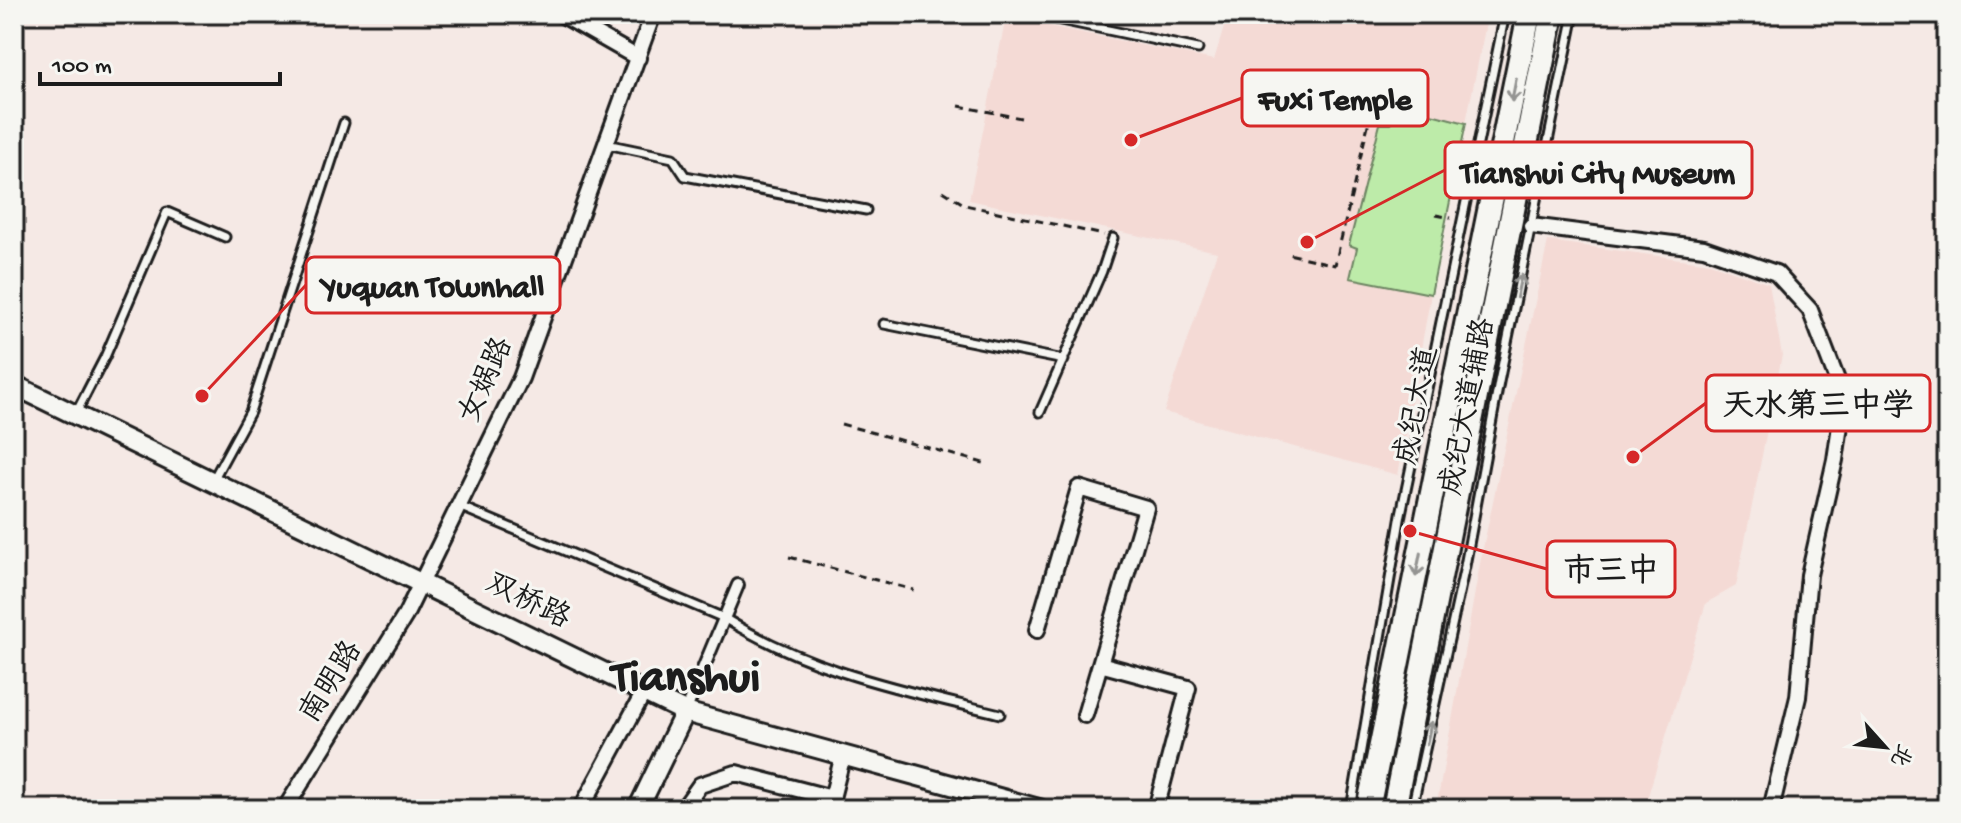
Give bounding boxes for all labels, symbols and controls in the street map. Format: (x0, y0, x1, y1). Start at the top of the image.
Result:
scale bar (40, 36, 280, 86)
text: 100 m (51, 53, 112, 82)
callout: Fuxi Temple (1242, 70, 1428, 126)
one-way arrow (1505, 77, 1520, 103)
text: Fuxi Temple (1257, 84, 1413, 122)
callout: Tianshui City Museum (1445, 142, 1752, 198)
text: Tianshui City Museum (1458, 157, 1736, 195)
callout: Yuquan Townhall (306, 257, 560, 313)
text: Yuquan Townhall (319, 271, 544, 309)
one-way arrow (1512, 274, 1527, 299)
street label: 成纪大道辅路 (1434, 315, 1504, 499)
street label: 女娲路 (452, 332, 522, 429)
street label: 成纪大道 (1388, 343, 1448, 468)
callout: 天水第三中学 (1706, 375, 1930, 431)
text: 天水第三中学 (1722, 388, 1914, 428)
callout: 市三中 (1547, 541, 1675, 597)
one-way arrow (1409, 552, 1424, 577)
text: 市三中 (1563, 553, 1659, 593)
street label: 双桥路 (479, 566, 576, 638)
street label: 南明路 (293, 635, 372, 730)
district label: Tianshui (609, 654, 760, 708)
north arrow (1845, 707, 1925, 787)
one-way arrow (1422, 721, 1437, 746)
text: 北 (1883, 739, 1916, 770)

